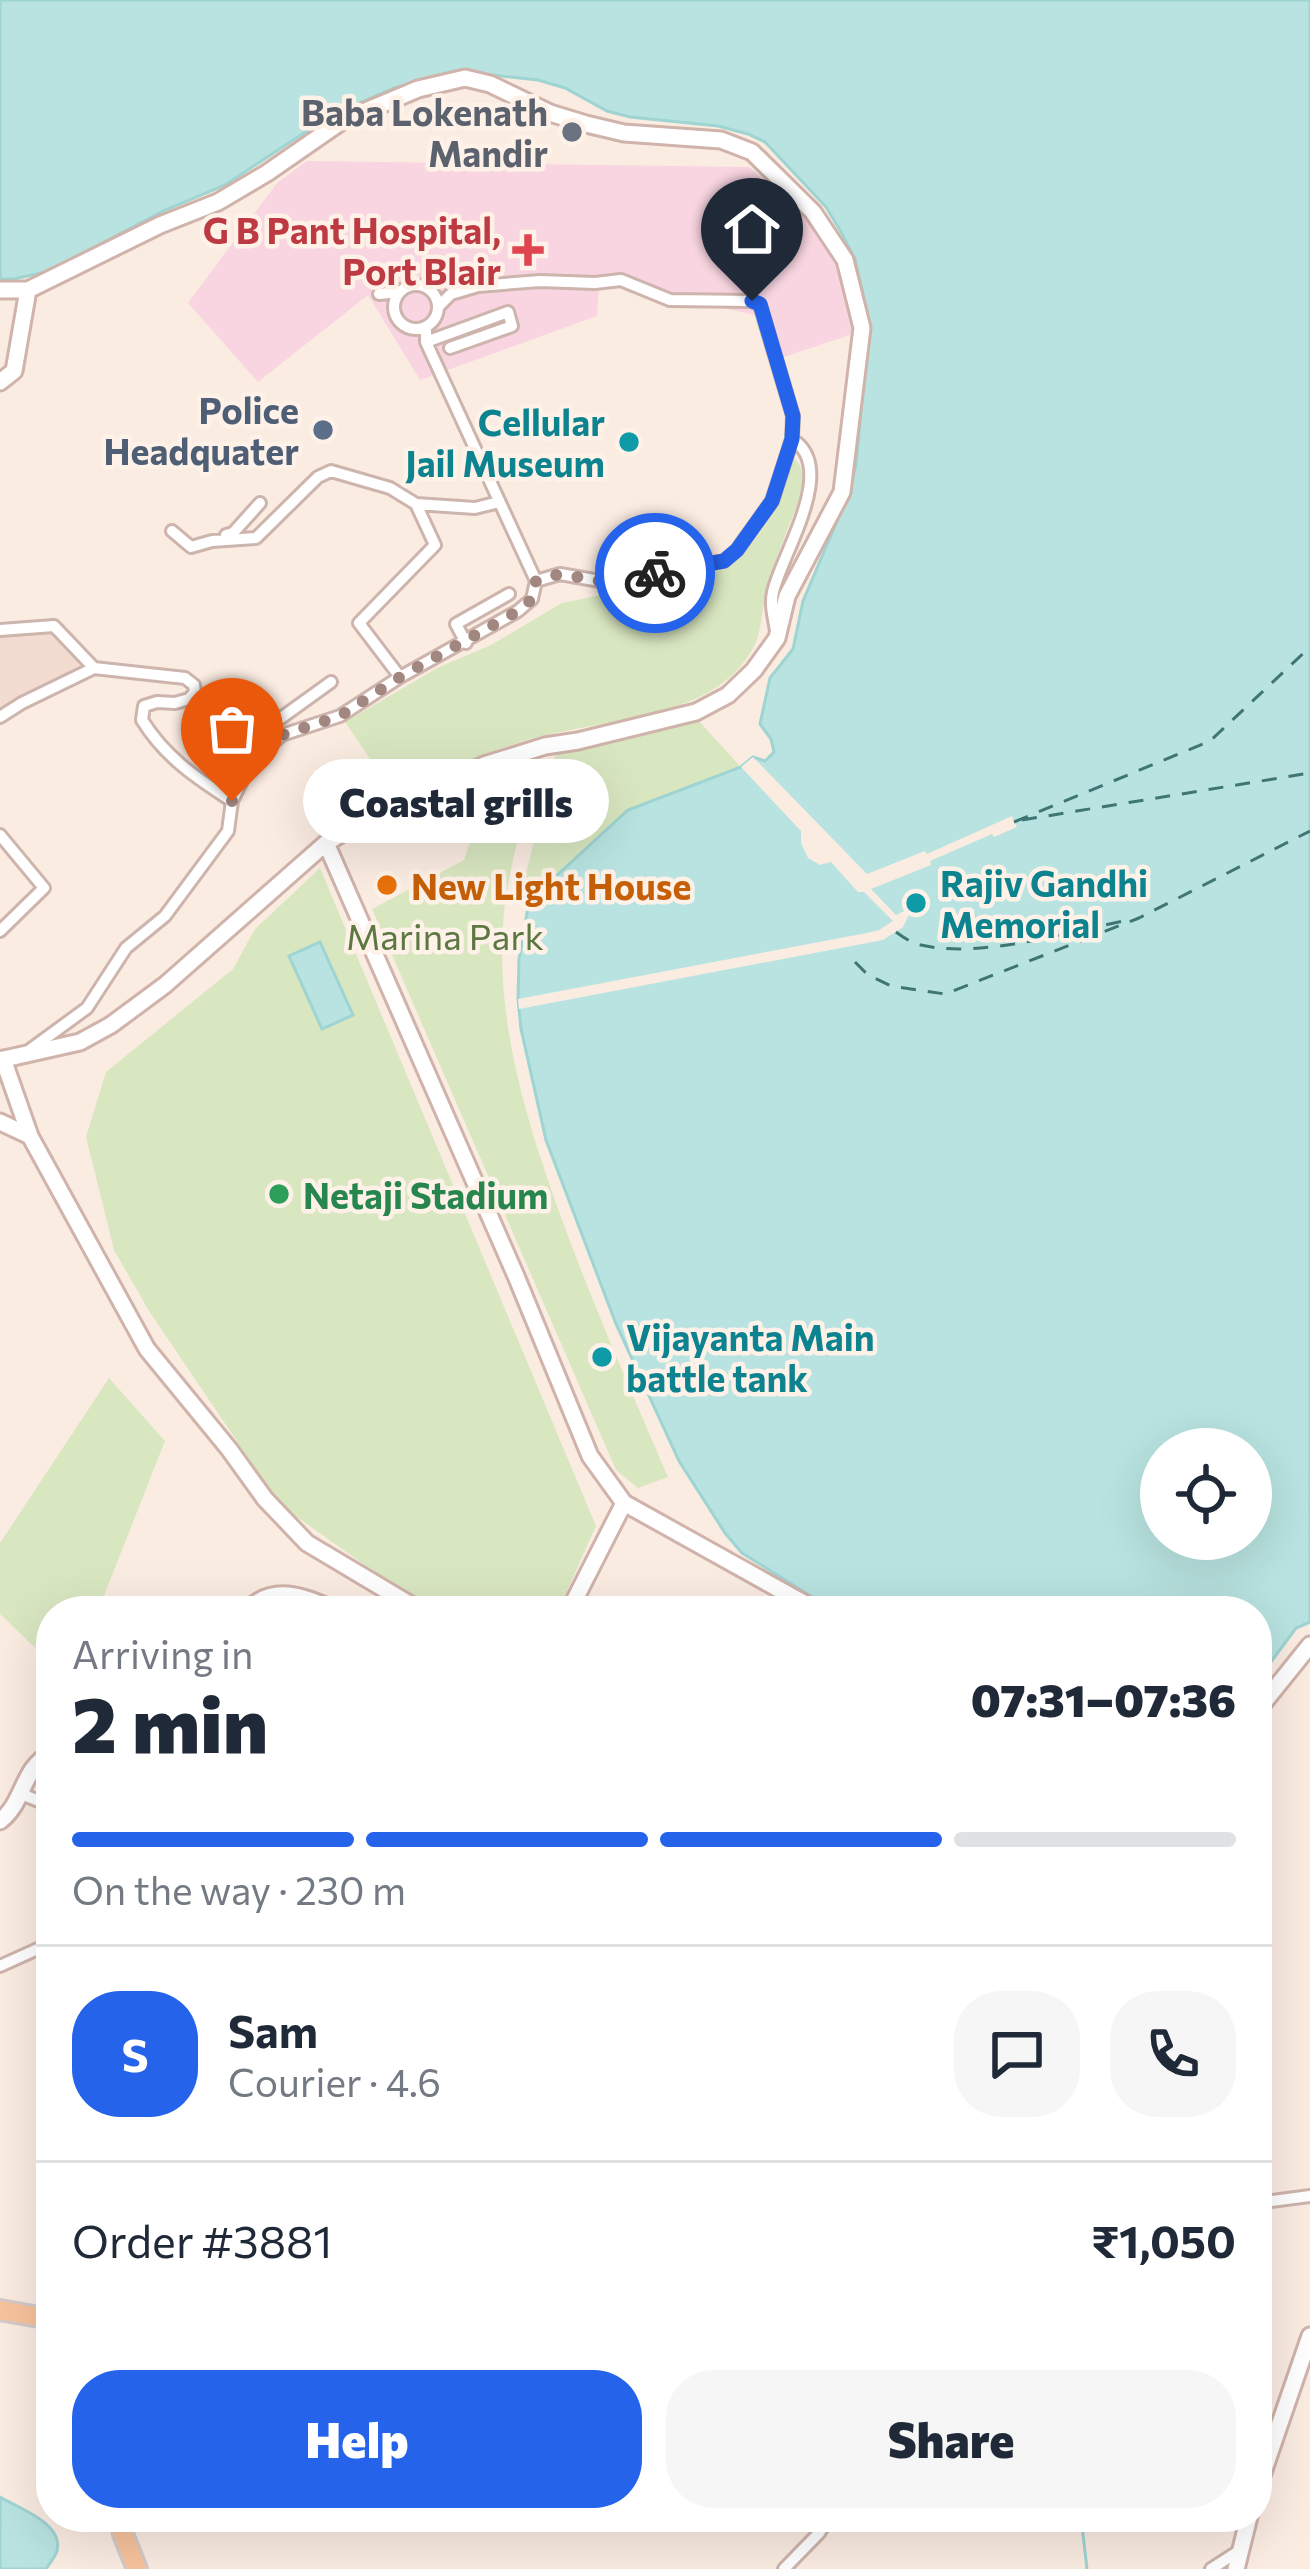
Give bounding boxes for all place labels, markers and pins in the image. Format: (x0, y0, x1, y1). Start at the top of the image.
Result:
place label: Baba Lokenath Mandir (301, 89, 548, 174)
marker: Baba Lokenath Mandir (559, 119, 585, 145)
pin (701, 178, 803, 301)
place label: G B Pant Hospital, Port Blair (203, 207, 501, 292)
marker: G B Pant Hospital, Port Blair (512, 234, 544, 266)
place label: Police Headquater (103, 387, 299, 472)
place label: Cellular Jail Museum (405, 399, 605, 484)
marker: Police Headquater (310, 417, 336, 443)
marker: Cellular Jail Museum (616, 429, 642, 455)
pin (181, 678, 283, 801)
callout: Coastal grills (304, 759, 610, 843)
place label: Rajiv Gandhi Memorial (940, 860, 1148, 945)
place label: New Light House (411, 863, 692, 907)
marker: New Light House (374, 872, 400, 898)
marker: Rajiv Gandhi Memorial (903, 890, 929, 916)
place label: Netaji Stadium (303, 1172, 548, 1216)
marker: Netaji Stadium (266, 1181, 292, 1207)
place label: Vijayanta Main battle tank (626, 1314, 875, 1399)
marker: Vijayanta Main battle tank (589, 1344, 615, 1370)

